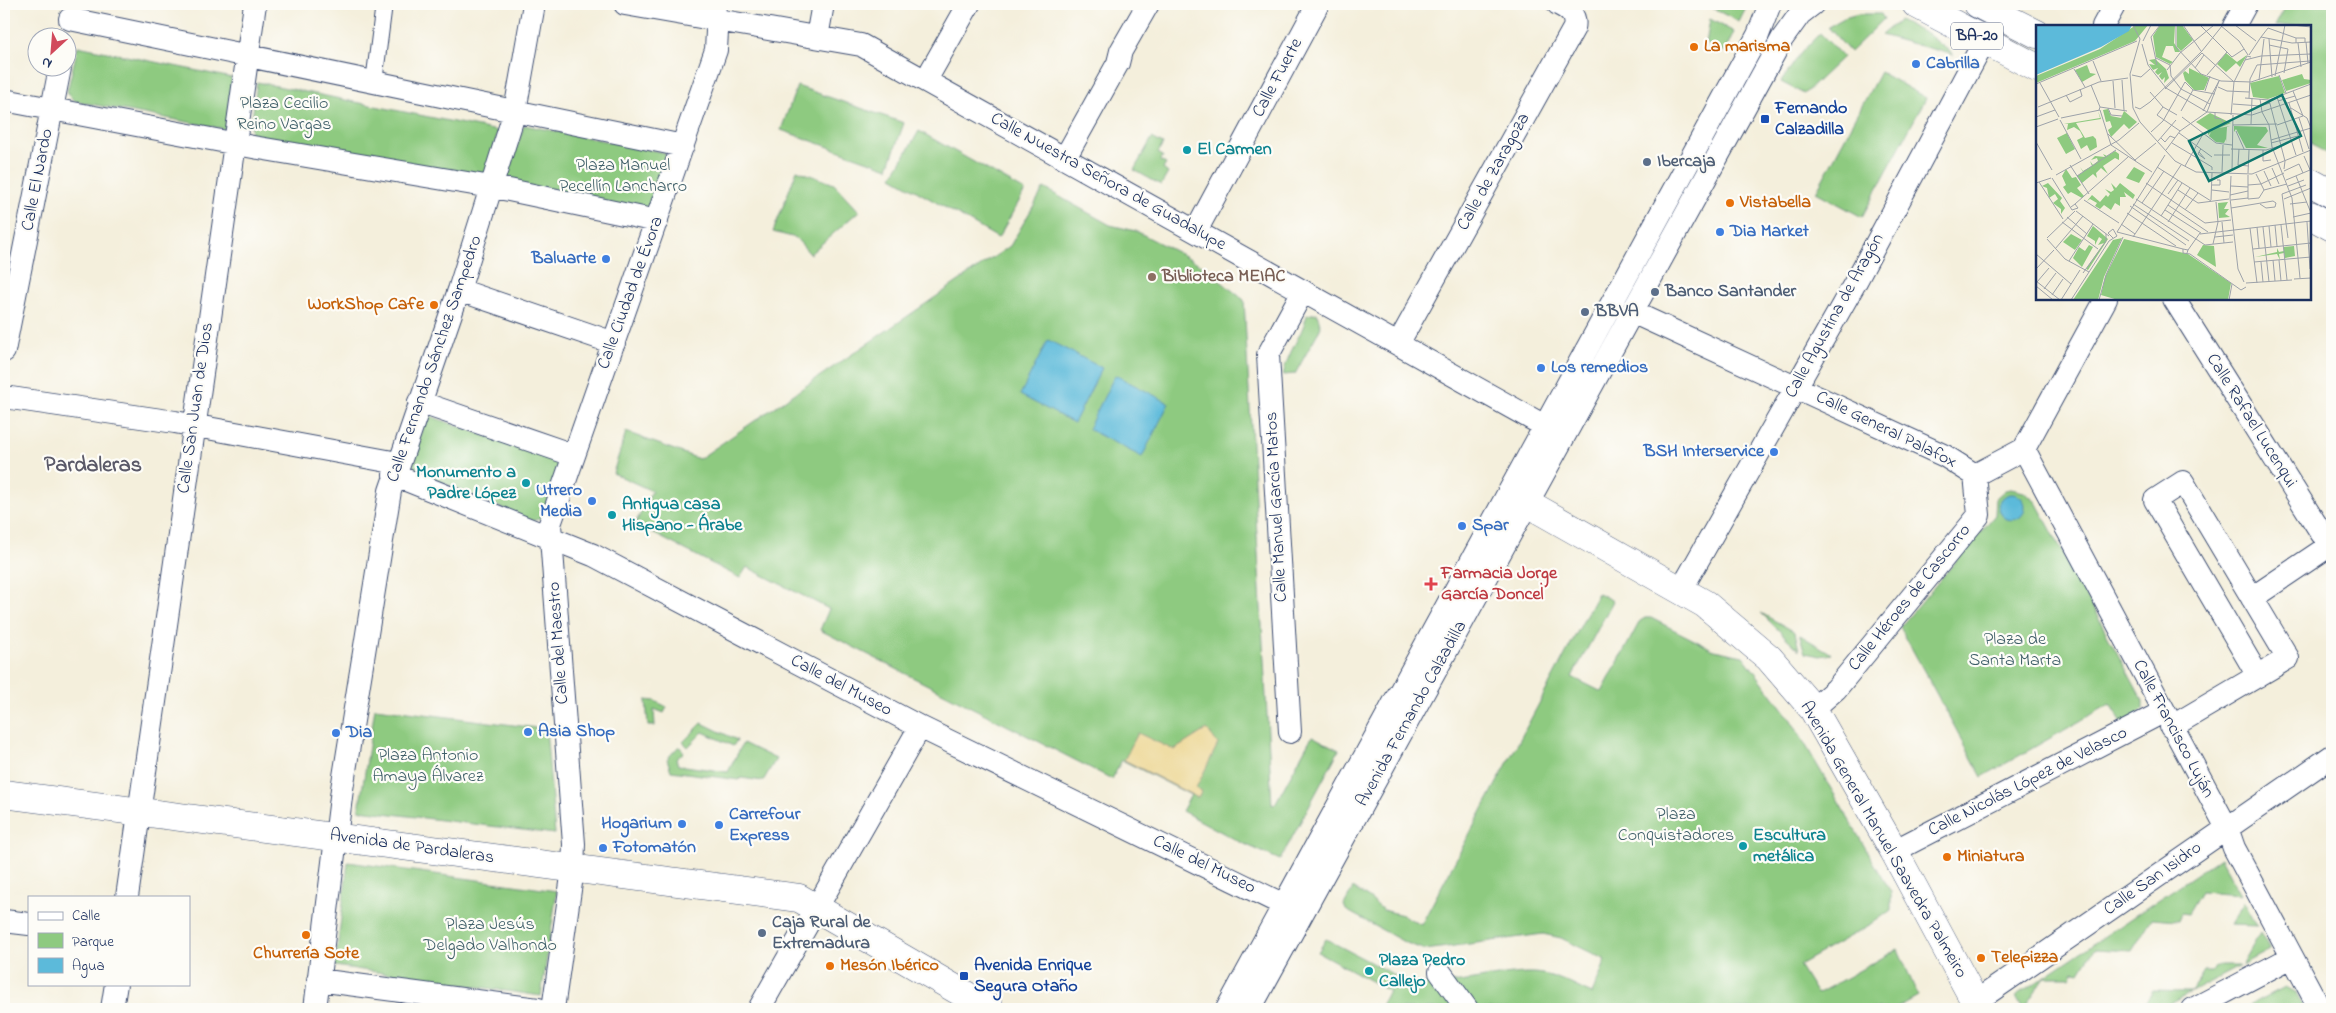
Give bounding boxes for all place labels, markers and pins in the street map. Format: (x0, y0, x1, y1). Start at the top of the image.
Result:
place label: La marisma (1704, 34, 1791, 60)
marker: La marisma (1688, 41, 1700, 53)
place label: Cabrilla (1926, 51, 1980, 77)
marker: Cabrilla (1910, 58, 1922, 70)
place label: Fernando Calzadilla (1774, 96, 1847, 143)
marker: Fernando Calzadilla (1759, 113, 1771, 125)
place label: El Carmen (1197, 137, 1272, 163)
marker: El Carmen (1181, 144, 1193, 156)
place label: Ibercaja (1657, 149, 1716, 175)
marker: Ibercaja (1641, 156, 1653, 168)
place label: Vistabella (1739, 190, 1811, 216)
marker: Vistabella (1724, 197, 1736, 209)
place label: Dia Market (1729, 219, 1810, 245)
marker: Dia Market (1714, 226, 1726, 238)
place label: Baluarte (530, 246, 597, 272)
marker: Baluarte (600, 253, 612, 265)
place label: Biblioteca MEIAC (1161, 264, 1285, 290)
marker: Biblioteca MEIAC (1146, 271, 1158, 283)
place label: Banco Santander (1664, 279, 1797, 305)
marker: Banco Santander (1649, 286, 1661, 298)
place label: WorkShop Cafe (307, 292, 425, 318)
marker: WorkShop Cafe (428, 299, 440, 311)
place label: BBVA (1594, 299, 1639, 325)
marker: BBVA (1579, 306, 1591, 318)
place label: Los remedios (1551, 355, 1648, 381)
marker: Los remedios (1535, 362, 1547, 374)
place label: BSH Interservice (1643, 439, 1765, 465)
marker: BSH Interservice (1768, 446, 1780, 458)
place label: Monumento a Padre López (416, 460, 516, 507)
marker: Monumento a Padre López (520, 477, 532, 489)
place label: Utrero Media (536, 478, 582, 525)
place label: Antigua casa Hispano - Árabe (622, 492, 743, 539)
marker: Utrero Media (586, 495, 598, 507)
marker: Antigua casa Hispano - Árabe (606, 509, 618, 521)
place label: Spar (1472, 513, 1509, 539)
marker: Spar (1456, 520, 1468, 532)
place label: Farmacia Jorge García Doncel (1440, 561, 1558, 608)
marker: Farmacia Jorge García Doncel (1425, 578, 1437, 590)
place label: Asia Shop (538, 719, 615, 745)
place label: Dia (345, 720, 372, 746)
marker: Asia Shop (522, 726, 534, 738)
marker: Dia (330, 727, 342, 739)
place label: Carrefour Express (729, 802, 801, 849)
place label: Hogarium (601, 811, 672, 838)
marker: Hogarium (676, 818, 688, 830)
marker: Carrefour Express (713, 819, 725, 831)
place label: Escultura metálica (1753, 823, 1826, 870)
place label: Fotomatón (612, 835, 696, 861)
marker: Escultura metálica (1737, 840, 1749, 852)
marker: Fotomatón (597, 842, 609, 854)
place label: Miniatura (1957, 844, 2025, 870)
marker: Miniatura (1941, 851, 1953, 863)
place label: Caja Rural de Extremadura (772, 910, 872, 957)
marker: Caja Rural de Extremadura (756, 927, 768, 939)
marker: Churrería Sote (300, 929, 312, 941)
place label: Churrería Sote (253, 941, 360, 967)
place label: Telepizza (1991, 945, 2059, 971)
place label: Plaza Pedro Callejo (1379, 948, 1465, 995)
marker: Telepizza (1975, 952, 1987, 964)
place label: Mesón Ibérico (840, 953, 939, 979)
place label: Avenida Enrique Segura Otaño (974, 953, 1092, 1001)
marker: Mesón Ibérico (824, 960, 836, 972)
marker: Plaza Pedro Callejo (1363, 965, 1375, 977)
marker: Avenida Enrique Segura Otaño (958, 970, 970, 982)

